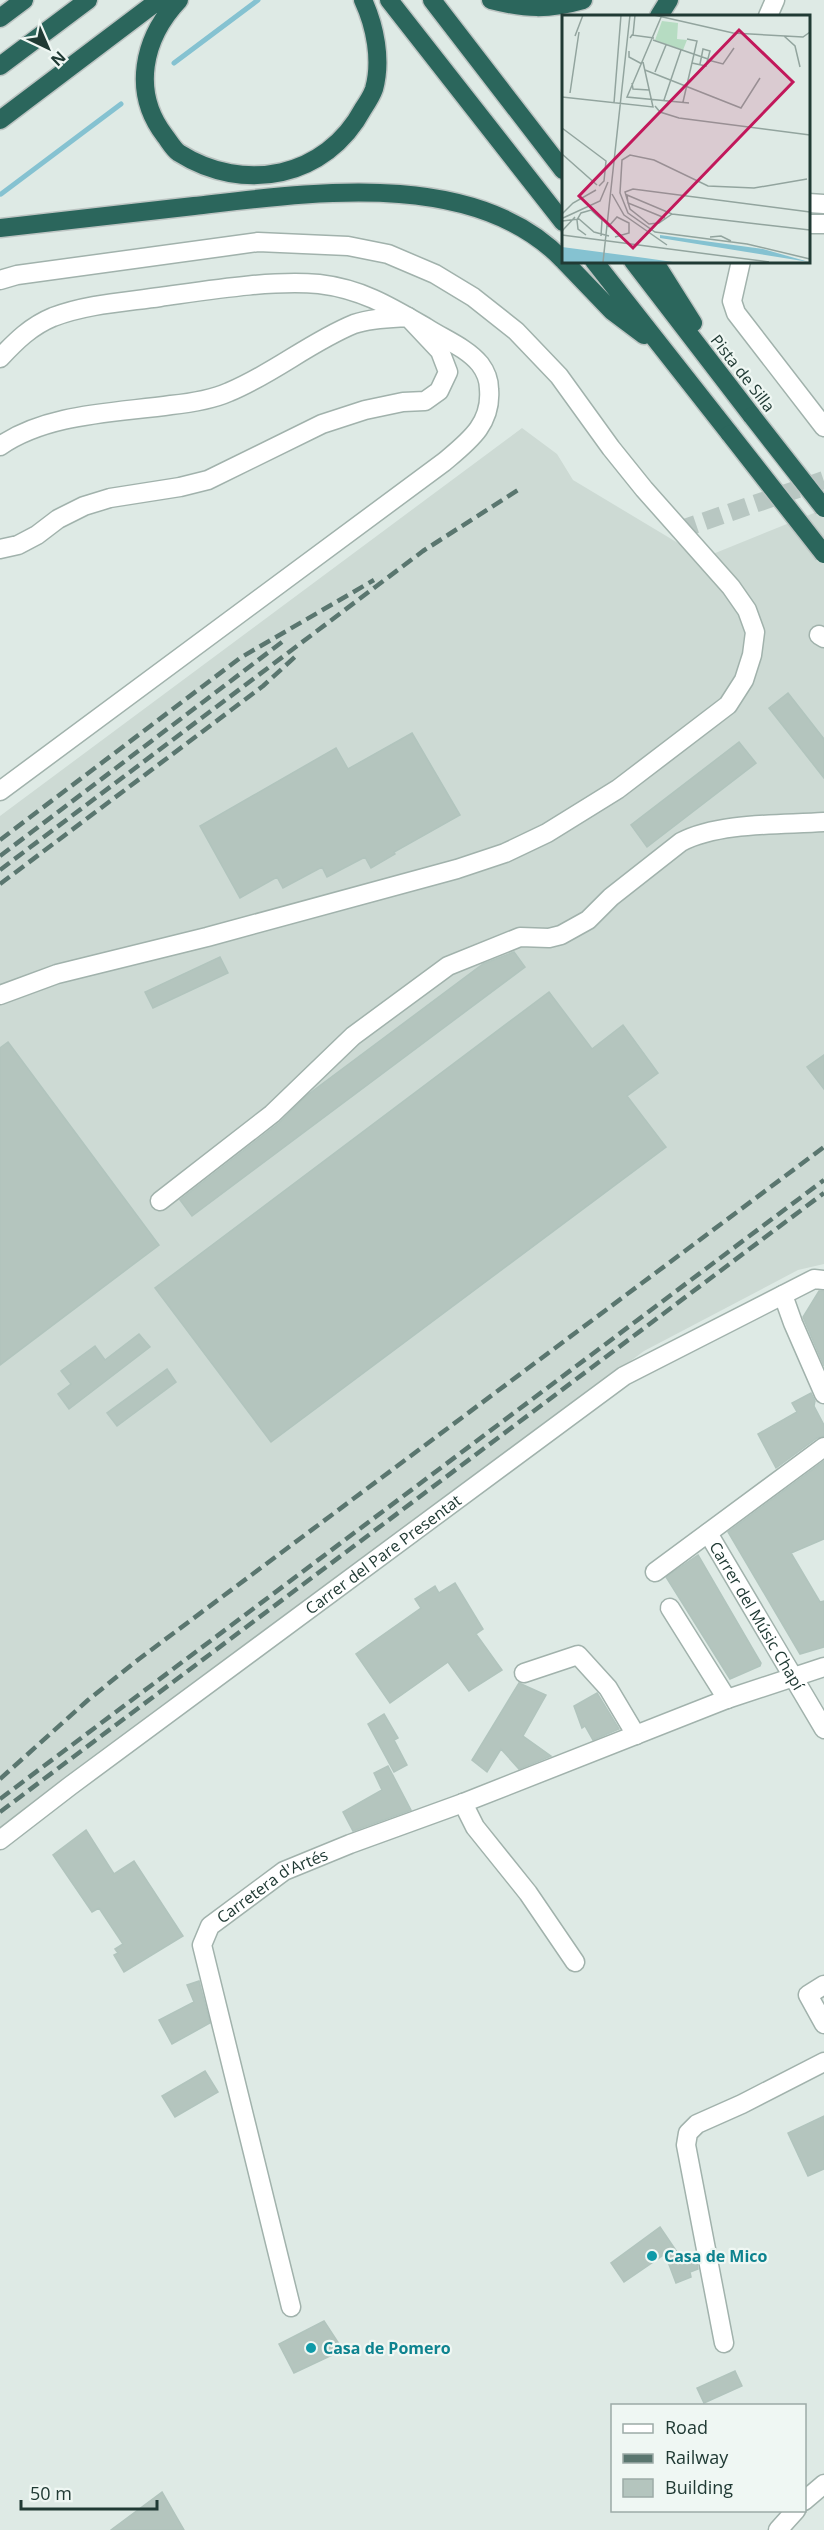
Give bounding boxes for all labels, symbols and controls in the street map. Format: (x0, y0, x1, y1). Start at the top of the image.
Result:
inset map (562, 15, 809, 262)
north arrow (18, 18, 78, 78)
text: N (46, 46, 71, 71)
street label: Pista de Silla (706, 330, 780, 416)
street label: Carrer del Pare Presentat (301, 1489, 466, 1619)
street label: Carrer del Músic Chapí (704, 1537, 810, 1695)
street label: Carretera d'Artés (212, 1843, 331, 1928)
place label: Casa de Mico (664, 2245, 768, 2267)
marker: Casa de Mico (645, 2249, 659, 2263)
place label: Casa de Pomero (323, 2337, 451, 2359)
marker: Casa de Pomero (304, 2341, 318, 2355)
legend (611, 2404, 806, 2512)
text: Road (665, 2415, 708, 2439)
text: Railway (665, 2445, 729, 2469)
scale bar (21, 2473, 158, 2511)
text: Building (665, 2475, 733, 2499)
text: 50 m (30, 2481, 72, 2505)

